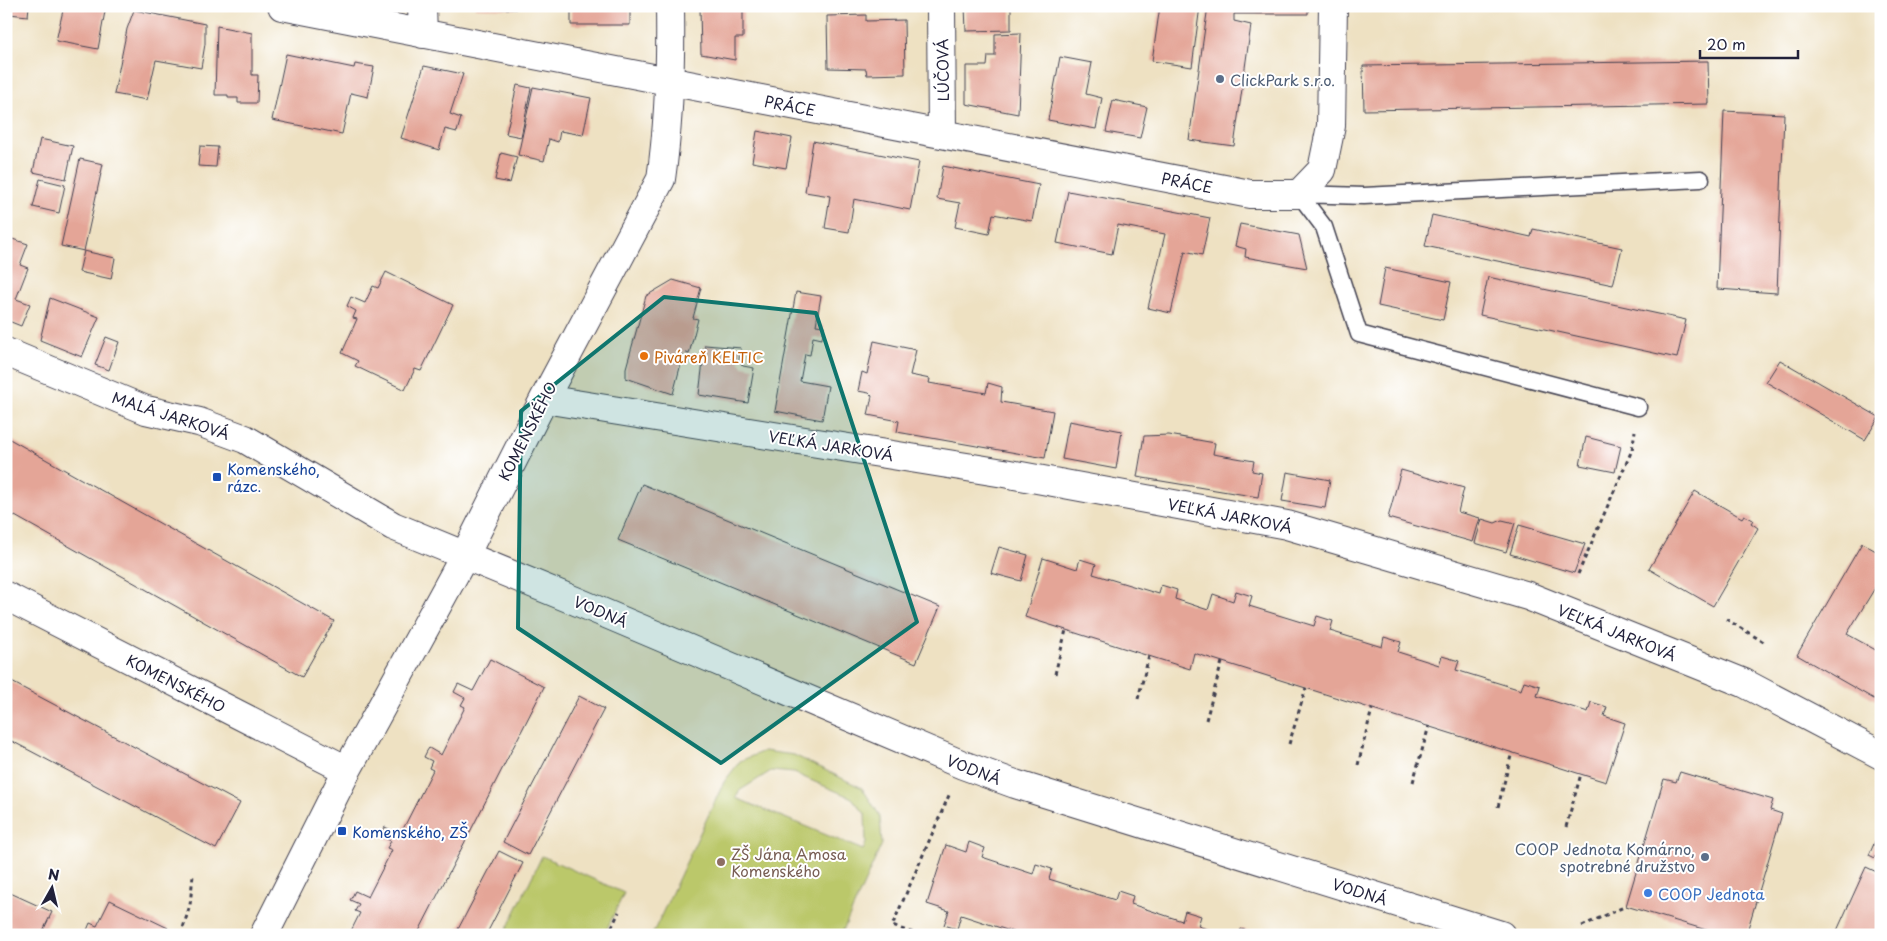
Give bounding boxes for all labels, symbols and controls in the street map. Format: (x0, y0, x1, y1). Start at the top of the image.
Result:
scale bar (1700, 28, 1797, 60)
text: 20 m (1707, 32, 1746, 55)
street label: LÚČOVÁ (930, 38, 954, 102)
place label: ClickPark s.r.o. (1230, 68, 1335, 91)
marker: ClickPark s.r.o. (1214, 73, 1226, 85)
street label: PRÁCE (762, 89, 818, 121)
street label: PRÁCE (1159, 166, 1215, 198)
place label: Piváreň KELTIC (654, 345, 764, 368)
marker: Piváreň KELTIC (638, 350, 650, 362)
street label: KOMENSKÉHO (492, 377, 562, 485)
street label: MALÁ JARKOVÁ (109, 385, 233, 445)
street label: VEĽKÁ JARKOVÁ (767, 424, 895, 466)
place label: Komenského, rázc. (227, 457, 320, 497)
marker: Komenského, rázc. (211, 471, 223, 483)
street label: VEĽKÁ JARKOVÁ (1166, 492, 1294, 538)
street label: VODNÁ (571, 589, 631, 633)
street label: VEĽKÁ JARKOVÁ (1554, 598, 1680, 666)
street label: KOMENSKÉHO (122, 648, 230, 718)
street label: VODNÁ (944, 748, 1004, 790)
place label: Komenského, ZŠ (352, 820, 468, 843)
marker: Komenského, ZŠ (336, 825, 348, 837)
place label: COOP Jednota Komárno, spotrebné družstvo (1515, 837, 1695, 877)
place label: ZŠ Jána Amosa Komenského (731, 842, 847, 882)
marker: COOP Jednota Komárno, spotrebné družstvo (1699, 851, 1711, 863)
marker: ZŠ Jána Amosa Komenského (715, 856, 727, 868)
text: N (47, 863, 61, 886)
north arrow (28, 864, 78, 914)
street label: VODNÁ (1330, 872, 1390, 910)
place label: COOP Jednota (1658, 882, 1765, 905)
marker: COOP Jednota (1642, 887, 1654, 899)

